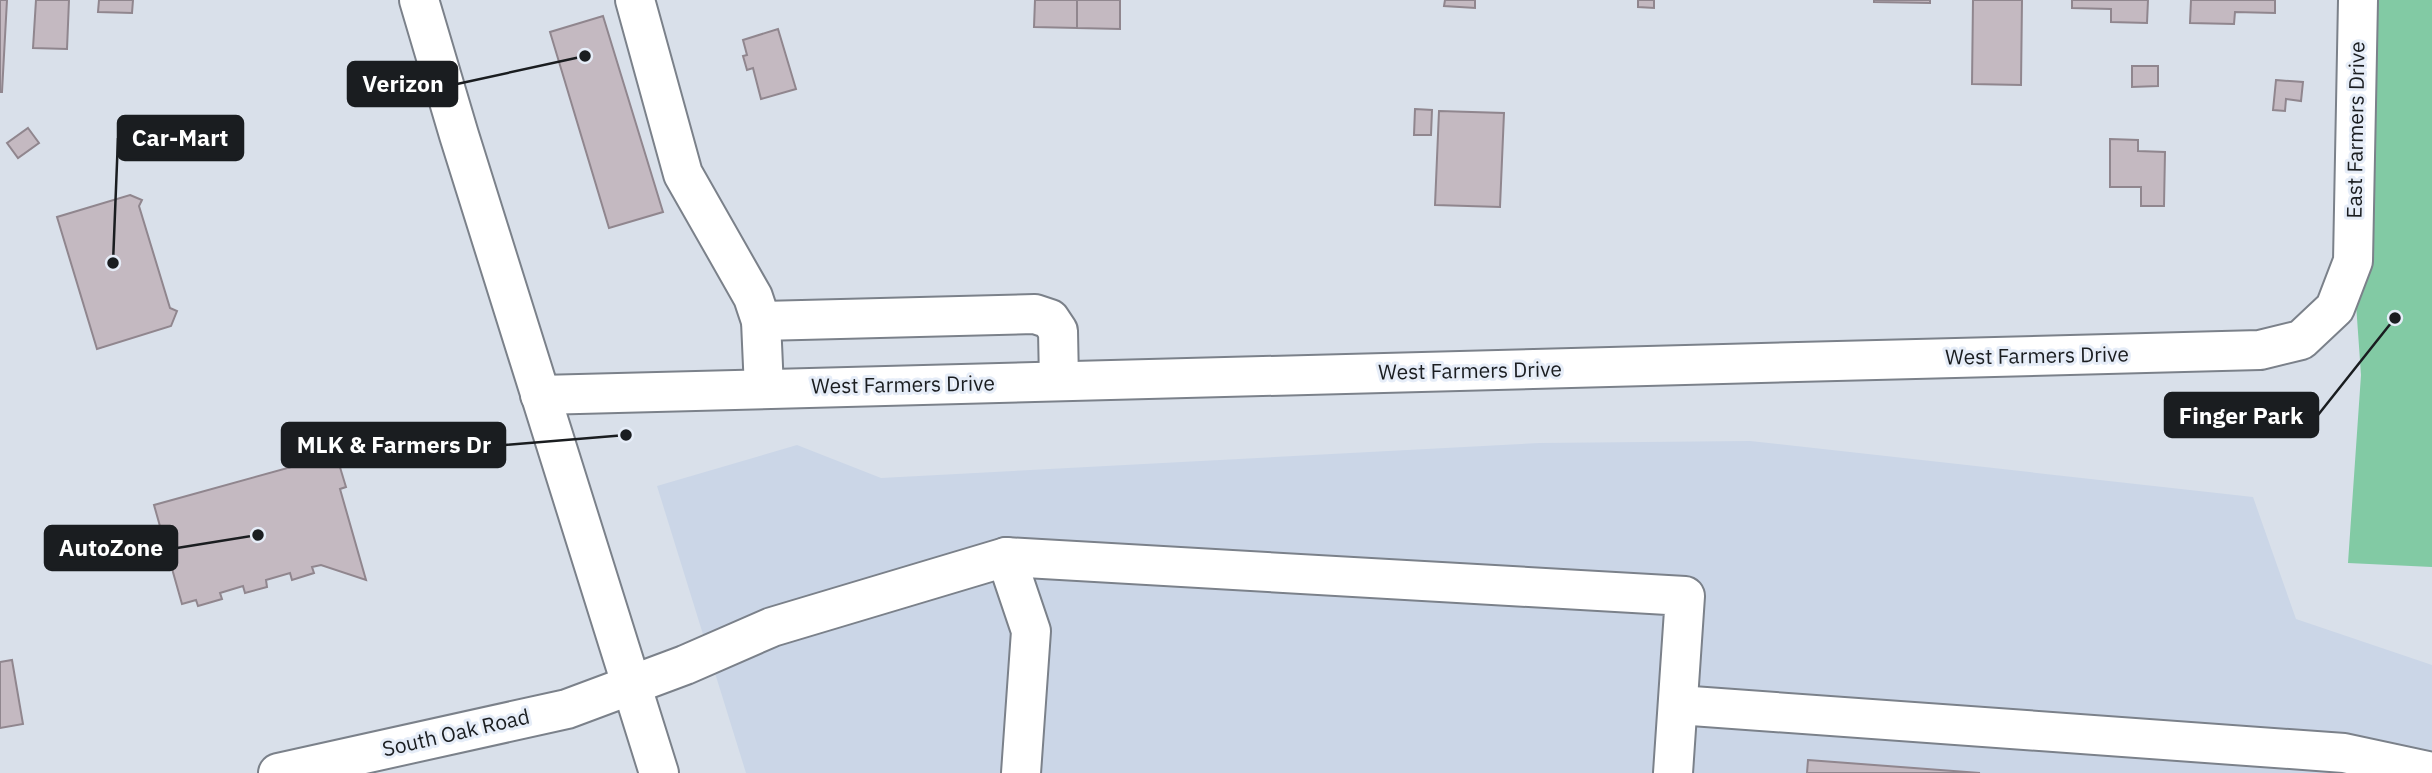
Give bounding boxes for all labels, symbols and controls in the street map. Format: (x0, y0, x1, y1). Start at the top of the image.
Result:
street label: East Farmers Drive (2339, 41, 2371, 219)
callout: Verizon (348, 62, 457, 106)
text: Verizon (362, 68, 444, 98)
callout: Car-Mart (118, 116, 243, 160)
text: Car-Mart (132, 122, 229, 152)
street label: West Farmers Drive (1945, 339, 2129, 371)
street label: West Farmers Drive (1378, 354, 1562, 386)
street label: West Farmers Drive (811, 368, 995, 400)
callout: Finger Park (2165, 393, 2318, 437)
text: Finger Park (2179, 400, 2304, 430)
callout: MLK & Farmers Dr (282, 423, 505, 467)
text: MLK & Farmers Dr (297, 429, 491, 459)
callout: AutoZone (45, 526, 177, 570)
text: AutoZone (59, 532, 163, 562)
street label: South Oak Road (379, 701, 532, 763)

